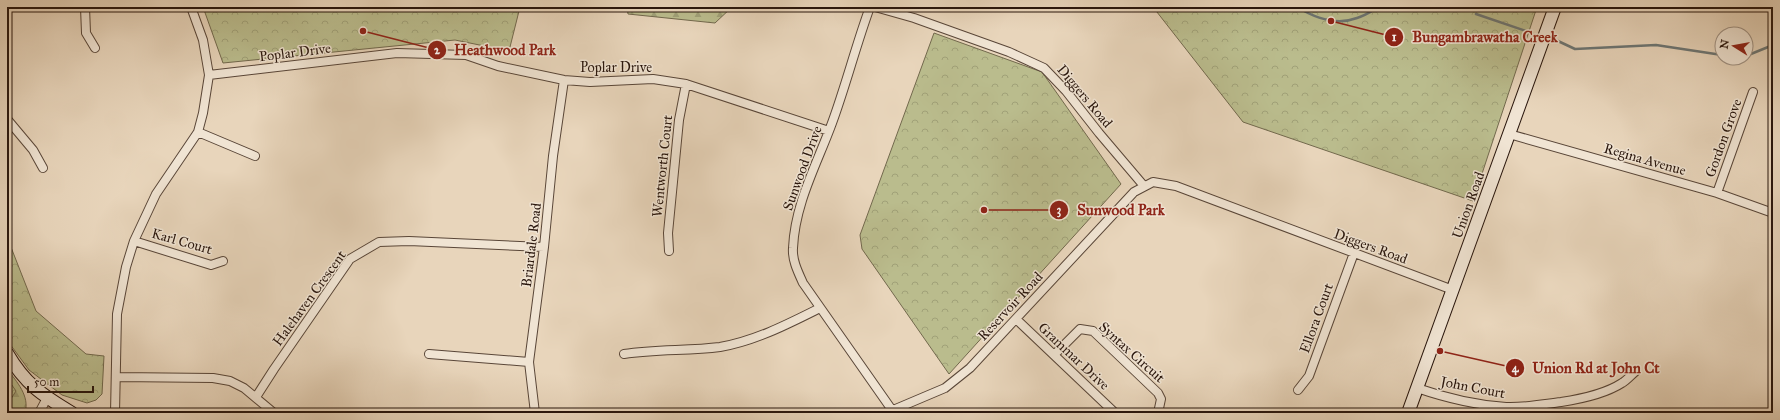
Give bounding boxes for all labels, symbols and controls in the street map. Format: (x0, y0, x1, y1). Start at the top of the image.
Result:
callout: Bungambrawatha Creek (1384, 24, 1566, 51)
north arrow (1714, 26, 1754, 66)
text: Bungambrawatha Creek (1412, 28, 1559, 47)
text: 1 (1392, 30, 1397, 44)
callout: Heathwood Park (427, 36, 564, 63)
text: N (1717, 38, 1732, 50)
street label: Poplar Drive (258, 40, 332, 65)
text: Heathwood Park (454, 41, 557, 59)
text: 2 (434, 43, 441, 57)
street label: Poplar Drive (580, 59, 652, 76)
street label: Diggers Road (1053, 61, 1116, 131)
street label: Gordon Grove (1701, 97, 1746, 180)
street label: Wentworth Court (649, 114, 676, 218)
street label: Sunwood Drive (779, 123, 826, 213)
street label: Regina Avenue (1602, 140, 1688, 179)
street label: Union Road (1449, 170, 1488, 241)
callout: Sunwood Park (1049, 196, 1172, 223)
text: Sunwood Park (1077, 201, 1166, 219)
street label: Briardale Road (518, 202, 545, 288)
text: 3 (1057, 203, 1062, 218)
street label: Karl Court (150, 225, 214, 258)
street label: Diggers Road (1332, 225, 1410, 268)
street label: Halehaven Crescent (269, 247, 350, 349)
street label: Reservoir Road (974, 268, 1046, 344)
street label: Ellora Court (1296, 281, 1337, 355)
street label: Syntax Circuit (1095, 318, 1168, 386)
street label: Grammar Drive (1034, 319, 1113, 394)
callout: Union Rd at John Ct (1505, 354, 1668, 381)
text: Union Rd at John Ct (1532, 359, 1660, 378)
text: 4 (1512, 361, 1520, 376)
scale bar (28, 368, 93, 394)
street label: John Court (1437, 373, 1507, 403)
text: 50 m (34, 375, 59, 389)

